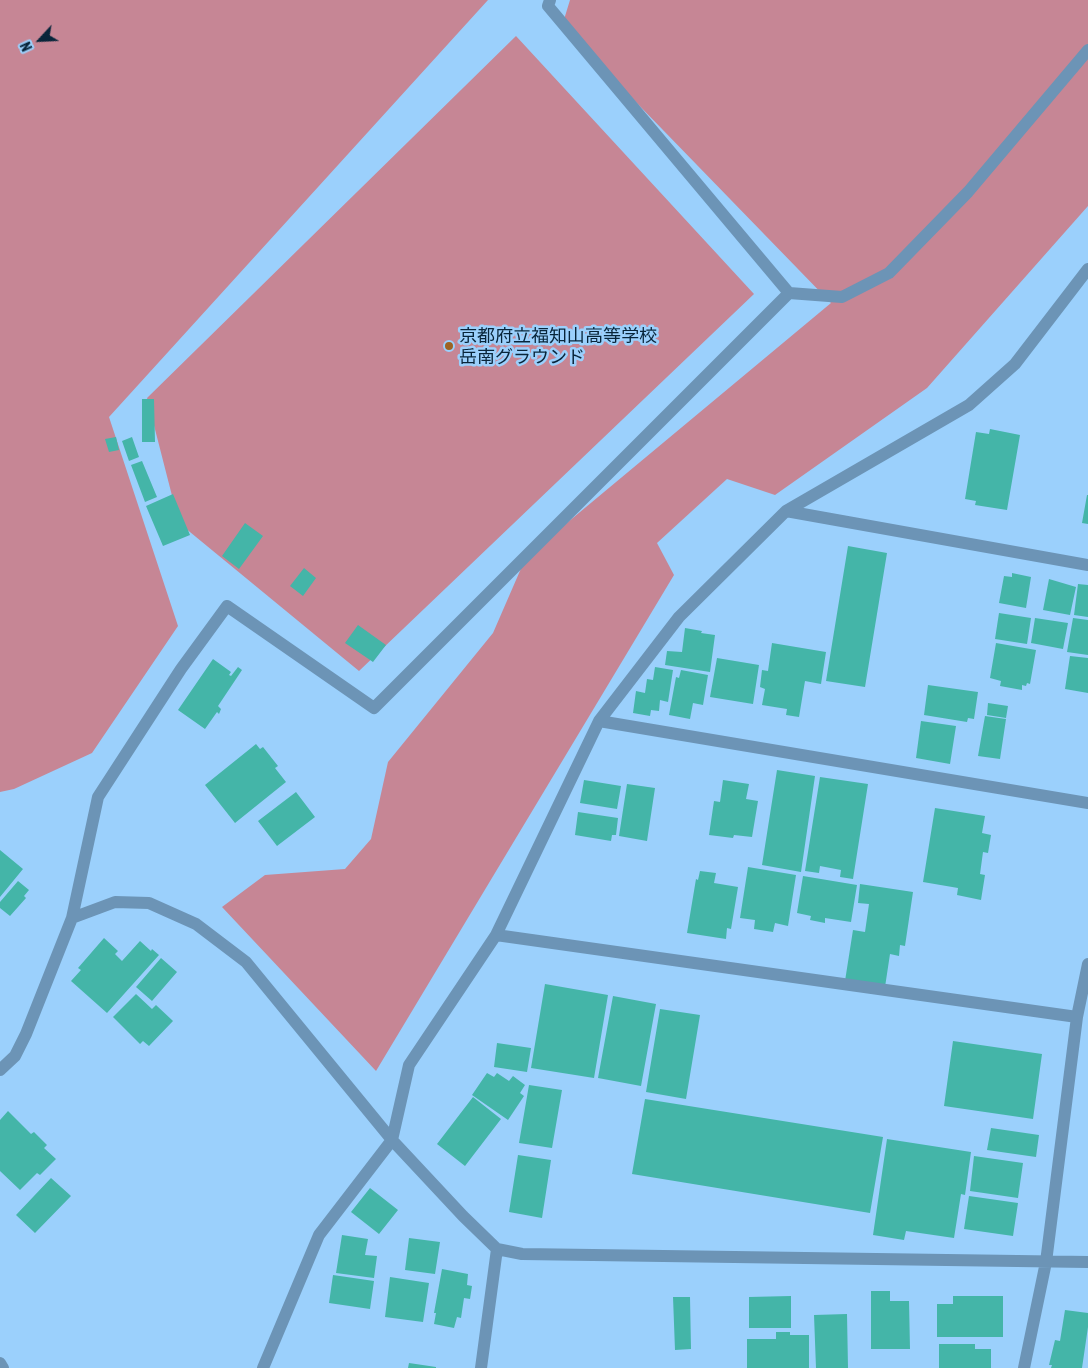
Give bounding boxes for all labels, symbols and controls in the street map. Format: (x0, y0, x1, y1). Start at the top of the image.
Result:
north arrow (15, 15, 65, 65)
text: N (17, 39, 35, 53)
place label: 京都府立福知山高等学校 岳南グラウンド (459, 325, 657, 368)
marker: 京都府立福知山高等学校 岳南グラウンド (443, 340, 455, 352)

